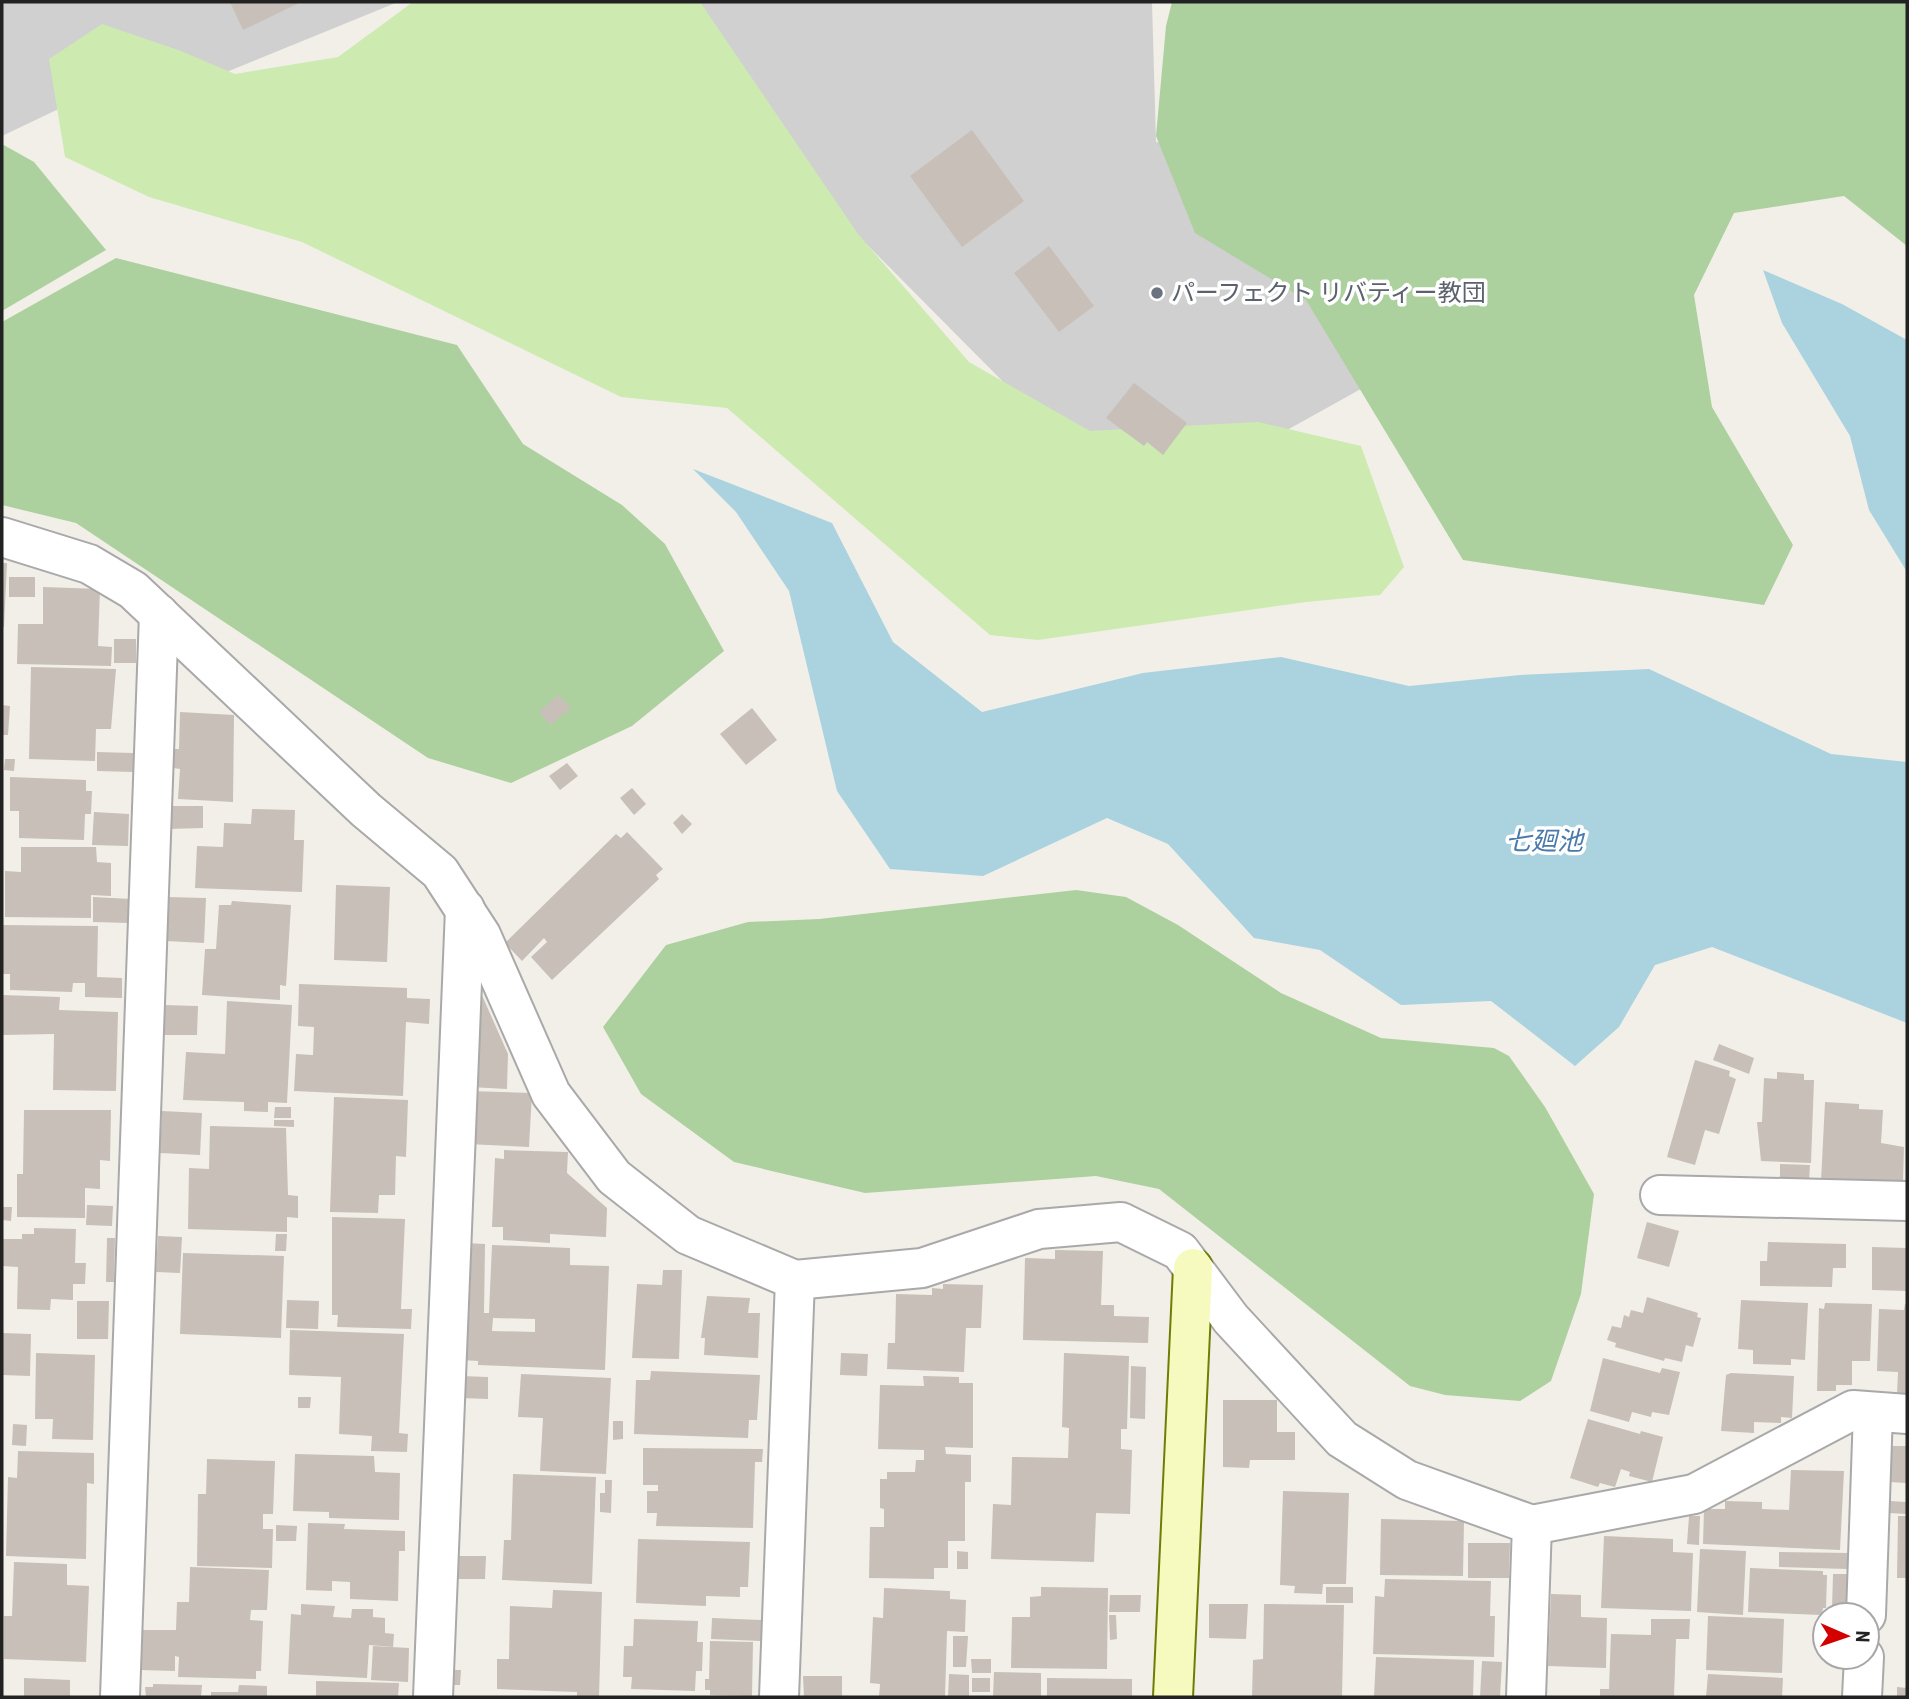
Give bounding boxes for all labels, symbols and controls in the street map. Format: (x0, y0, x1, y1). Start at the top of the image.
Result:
place label: パーフェクト リバティー教団 (1171, 279, 1486, 307)
marker: パーフェクト リバティー教団 (1149, 285, 1165, 301)
water label: 七廻池 (1505, 826, 1586, 856)
north arrow (1811, 1601, 1881, 1671)
text: N (1851, 1630, 1874, 1643)

